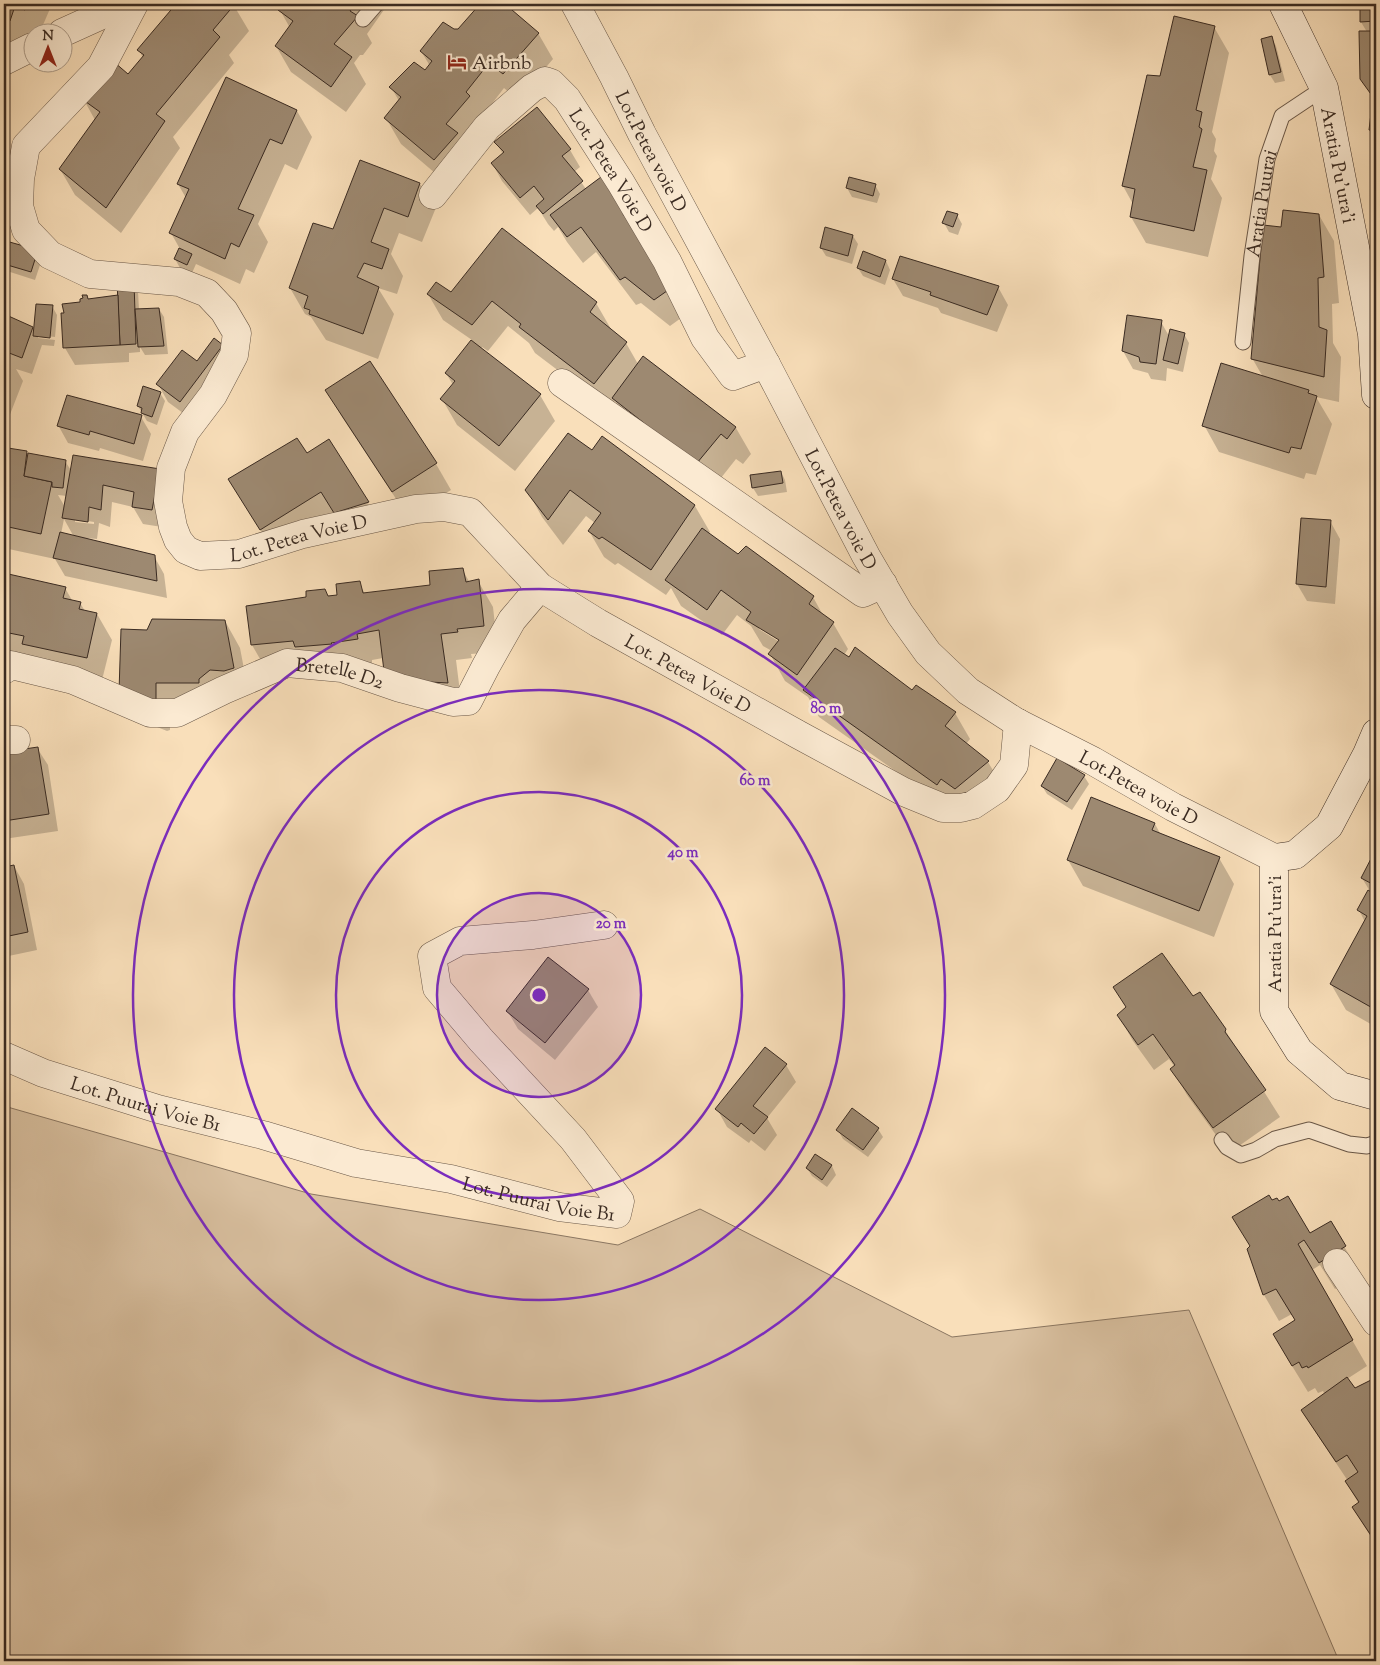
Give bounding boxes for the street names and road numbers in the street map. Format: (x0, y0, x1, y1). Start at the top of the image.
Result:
street label: Lot.Petea voie D (607, 87, 693, 218)
street label: Lot. Petea Voie D (561, 104, 658, 238)
street label: Aratia Pu'ura'i (1312, 105, 1361, 226)
street label: Aratia Puurai (1241, 146, 1285, 259)
street label: Lot.Petea voie D (797, 445, 882, 576)
street label: Lot. Petea Voie D (230, 509, 370, 570)
street label: Lot. Petea Voie D (619, 629, 755, 722)
street label: Bretelle D2 (294, 653, 387, 697)
street label: Lot.Petea voie D (1074, 745, 1202, 834)
street label: Aratia Pu'ura'i (1263, 875, 1290, 993)
street label: Lot. Puurai Voie B1 (67, 1071, 224, 1140)
street label: Lot. Puurai Voie B1 (459, 1172, 617, 1230)

